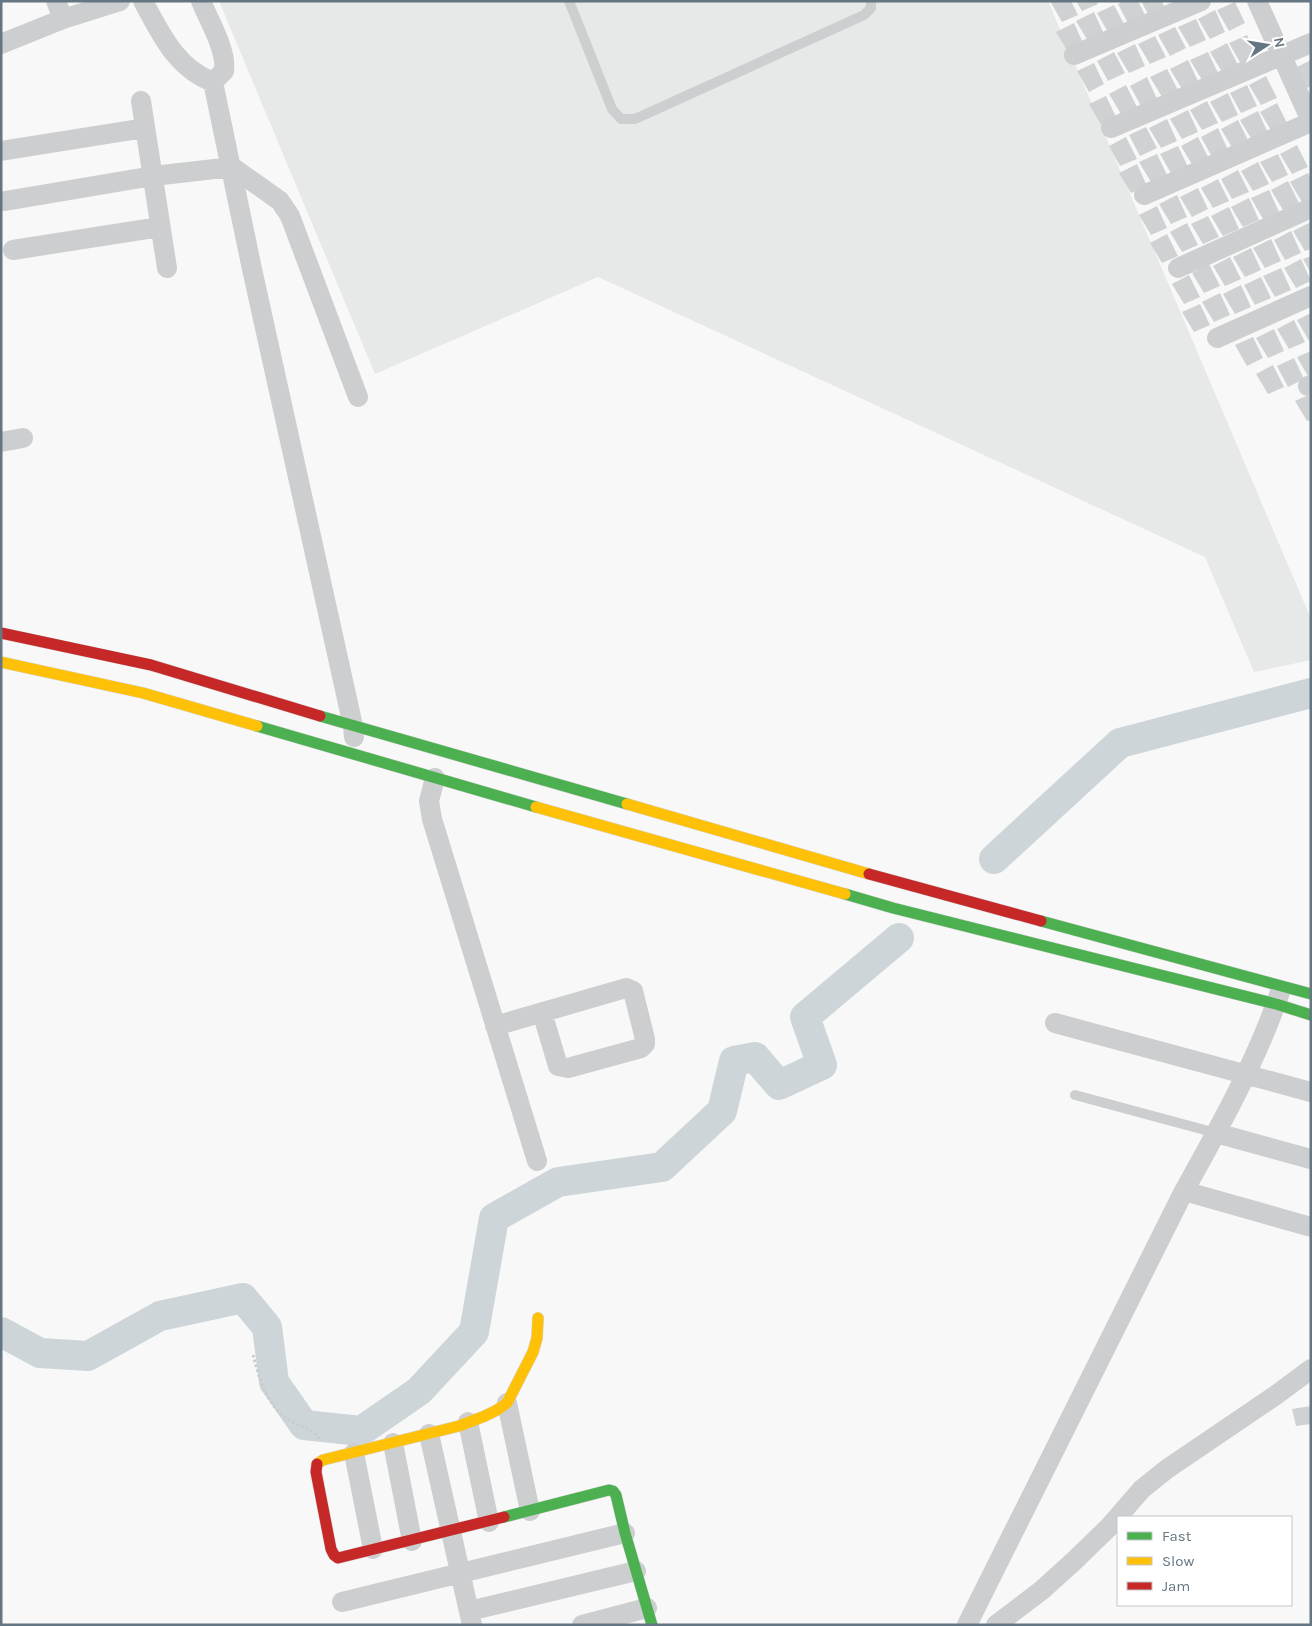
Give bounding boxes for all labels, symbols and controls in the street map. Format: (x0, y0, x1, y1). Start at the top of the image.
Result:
north arrow (1242, 20, 1292, 70)
text: N (1270, 36, 1289, 49)
legend (1117, 1516, 1292, 1606)
text: Fast (1162, 1527, 1192, 1545)
text: Slow (1162, 1552, 1194, 1570)
text: Jam (1162, 1577, 1190, 1595)

